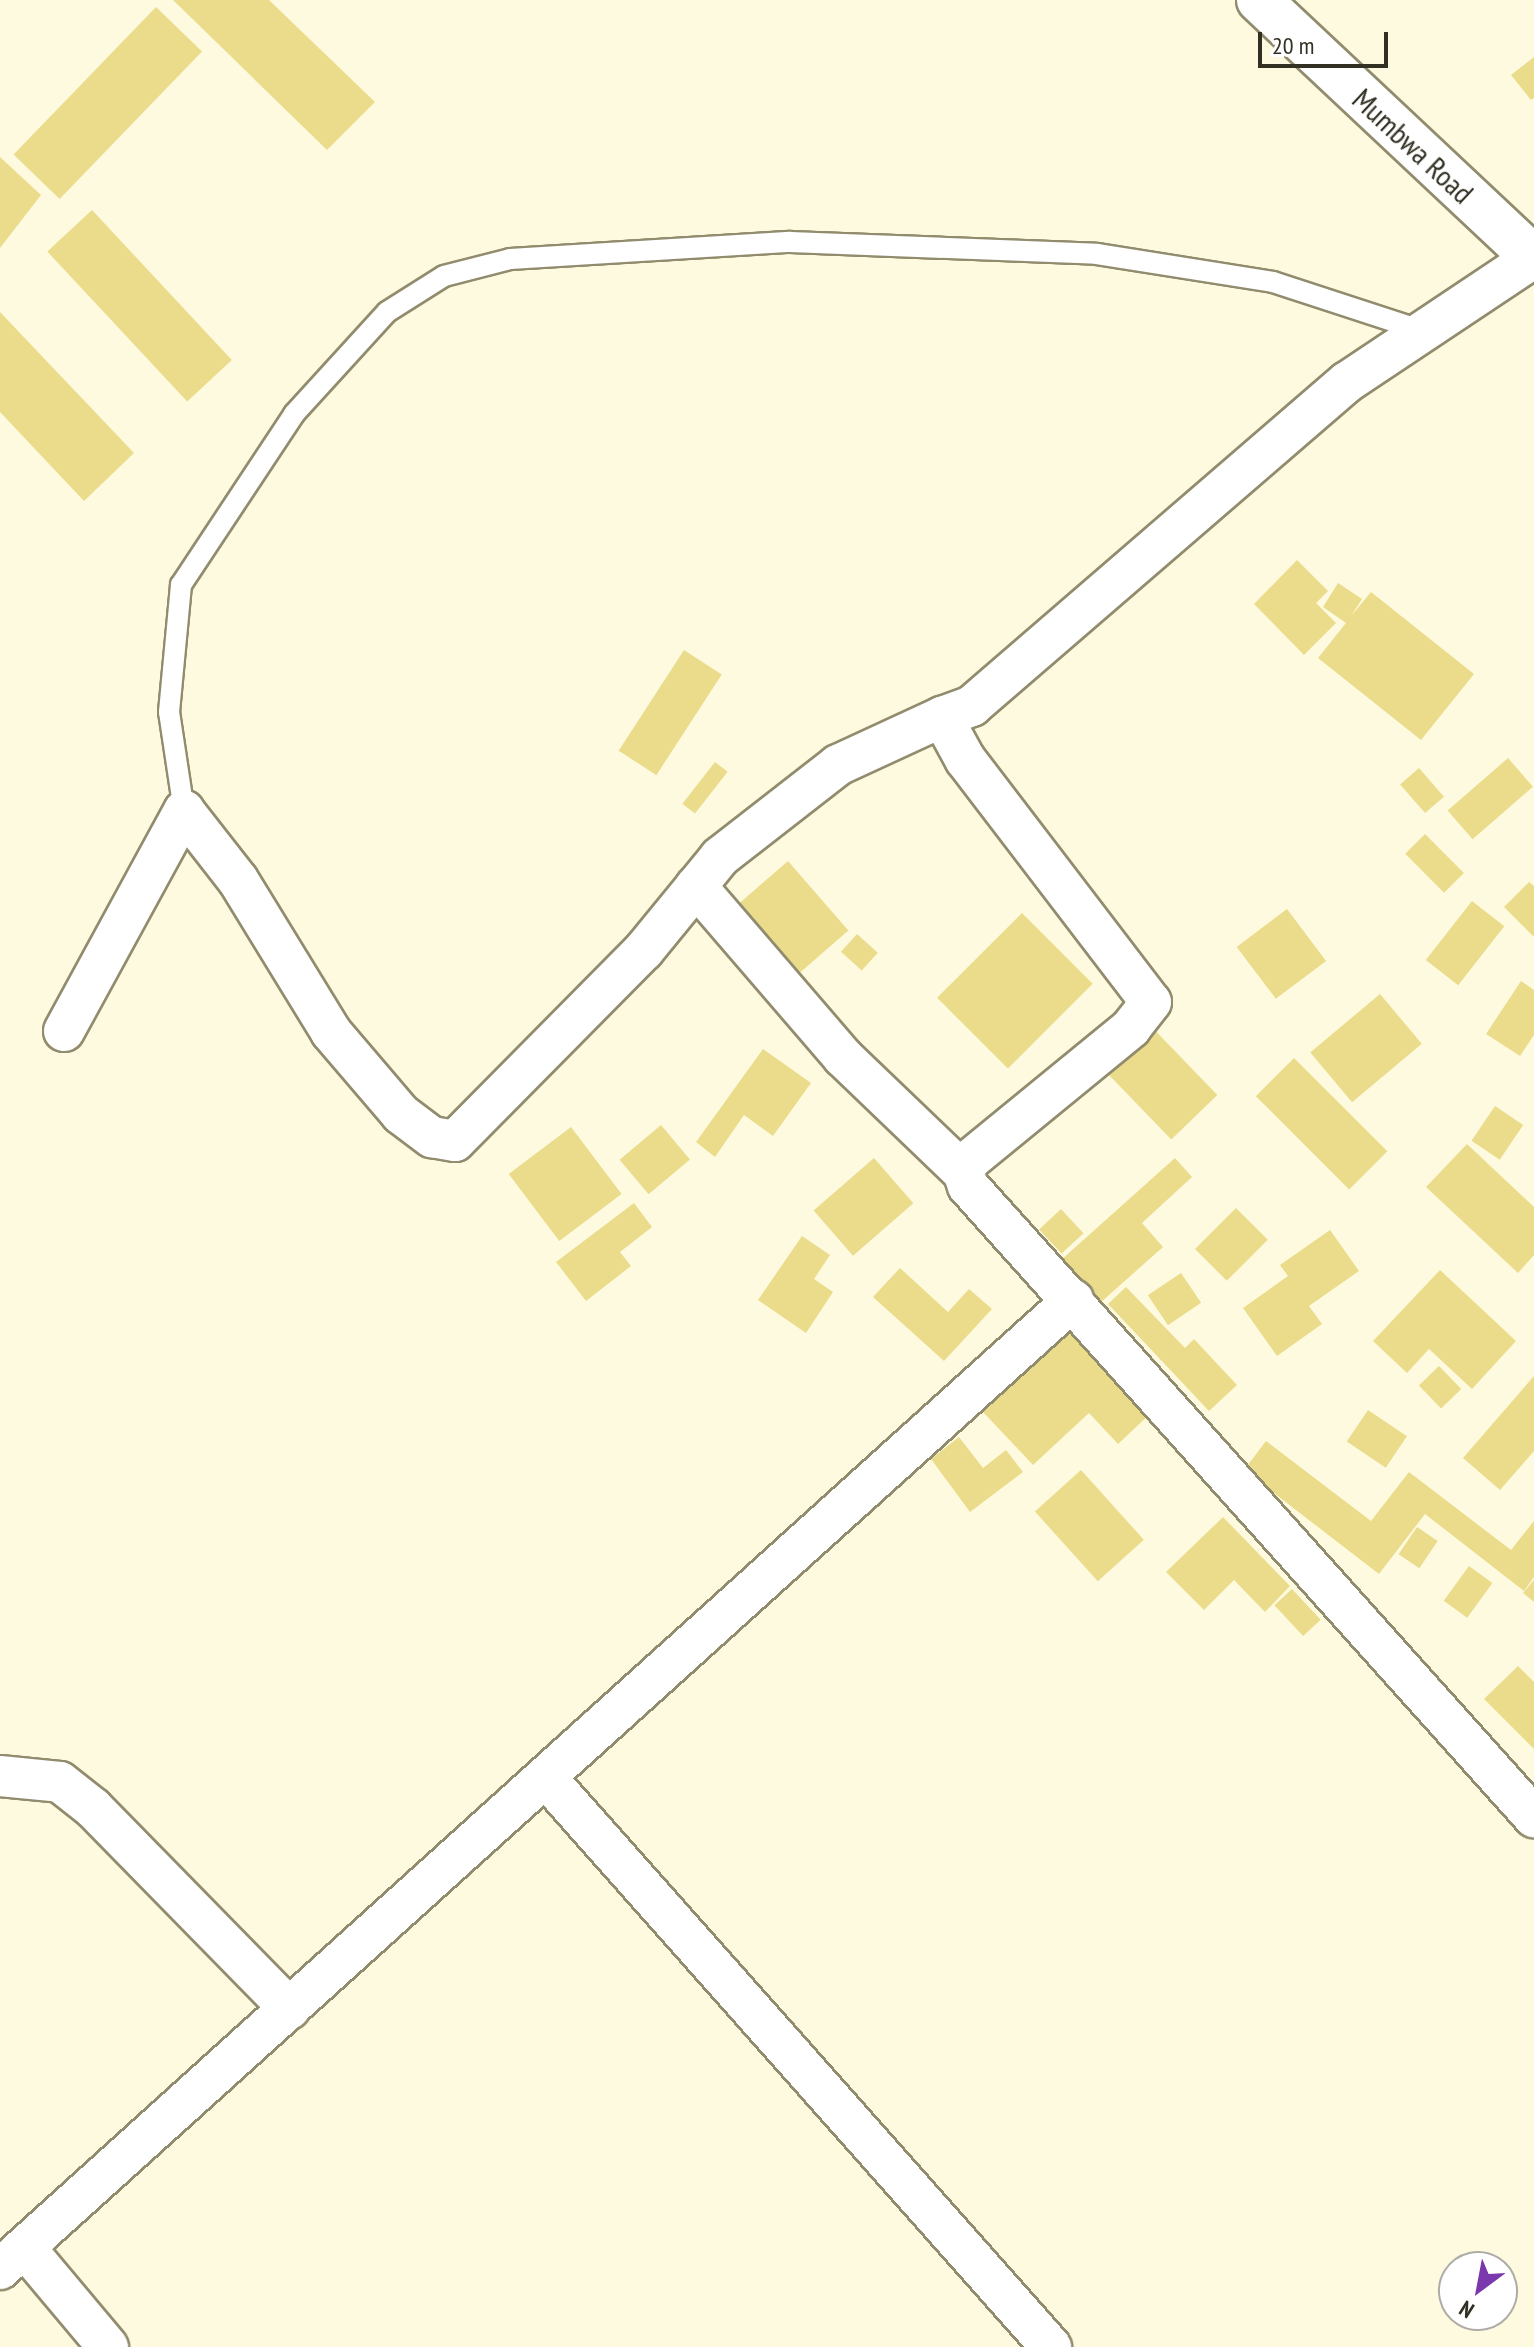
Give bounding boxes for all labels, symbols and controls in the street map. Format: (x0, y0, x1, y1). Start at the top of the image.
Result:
scale bar (1262, 16, 1392, 66)
text: 20 m (1272, 30, 1314, 61)
street label: Mumbwa Road (1345, 81, 1481, 211)
north arrow (1438, 2251, 1518, 2331)
text: N (1454, 2295, 1479, 2325)

